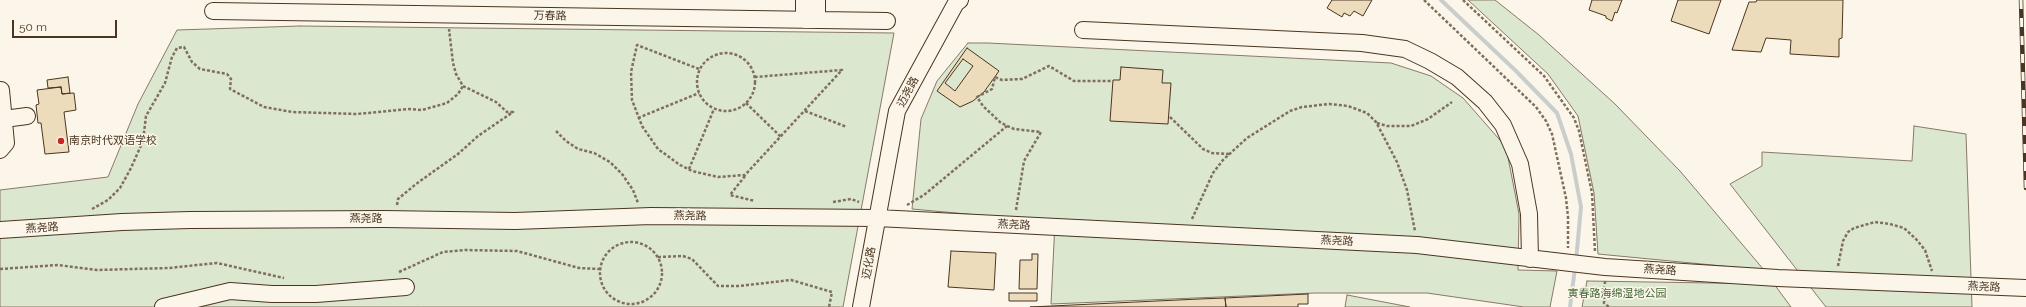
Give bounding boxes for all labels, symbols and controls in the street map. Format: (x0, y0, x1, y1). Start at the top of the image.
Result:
street label: 万春路 (533, 9, 567, 23)
scale bar (14, 12, 119, 38)
text: 50 m (19, 20, 47, 34)
street label: 迈尧路 (894, 74, 922, 110)
place label: 南京时代双语学校 (69, 134, 157, 148)
marker: 南京时代双语学校 (56, 136, 66, 146)
street label: 燕尧路 (673, 209, 707, 223)
street label: 燕尧路 (350, 212, 382, 226)
street label: 燕尧路 (997, 218, 1031, 232)
street label: 燕尧路 (25, 220, 59, 236)
street label: 燕尧路 (1320, 234, 1354, 248)
street label: 迈化路 (860, 246, 878, 280)
street label: 燕尧路 (1643, 262, 1677, 278)
street label: 燕尧路 (1967, 280, 2001, 294)
park label: 寅春路海绵湿地公园 (1568, 287, 1666, 301)

